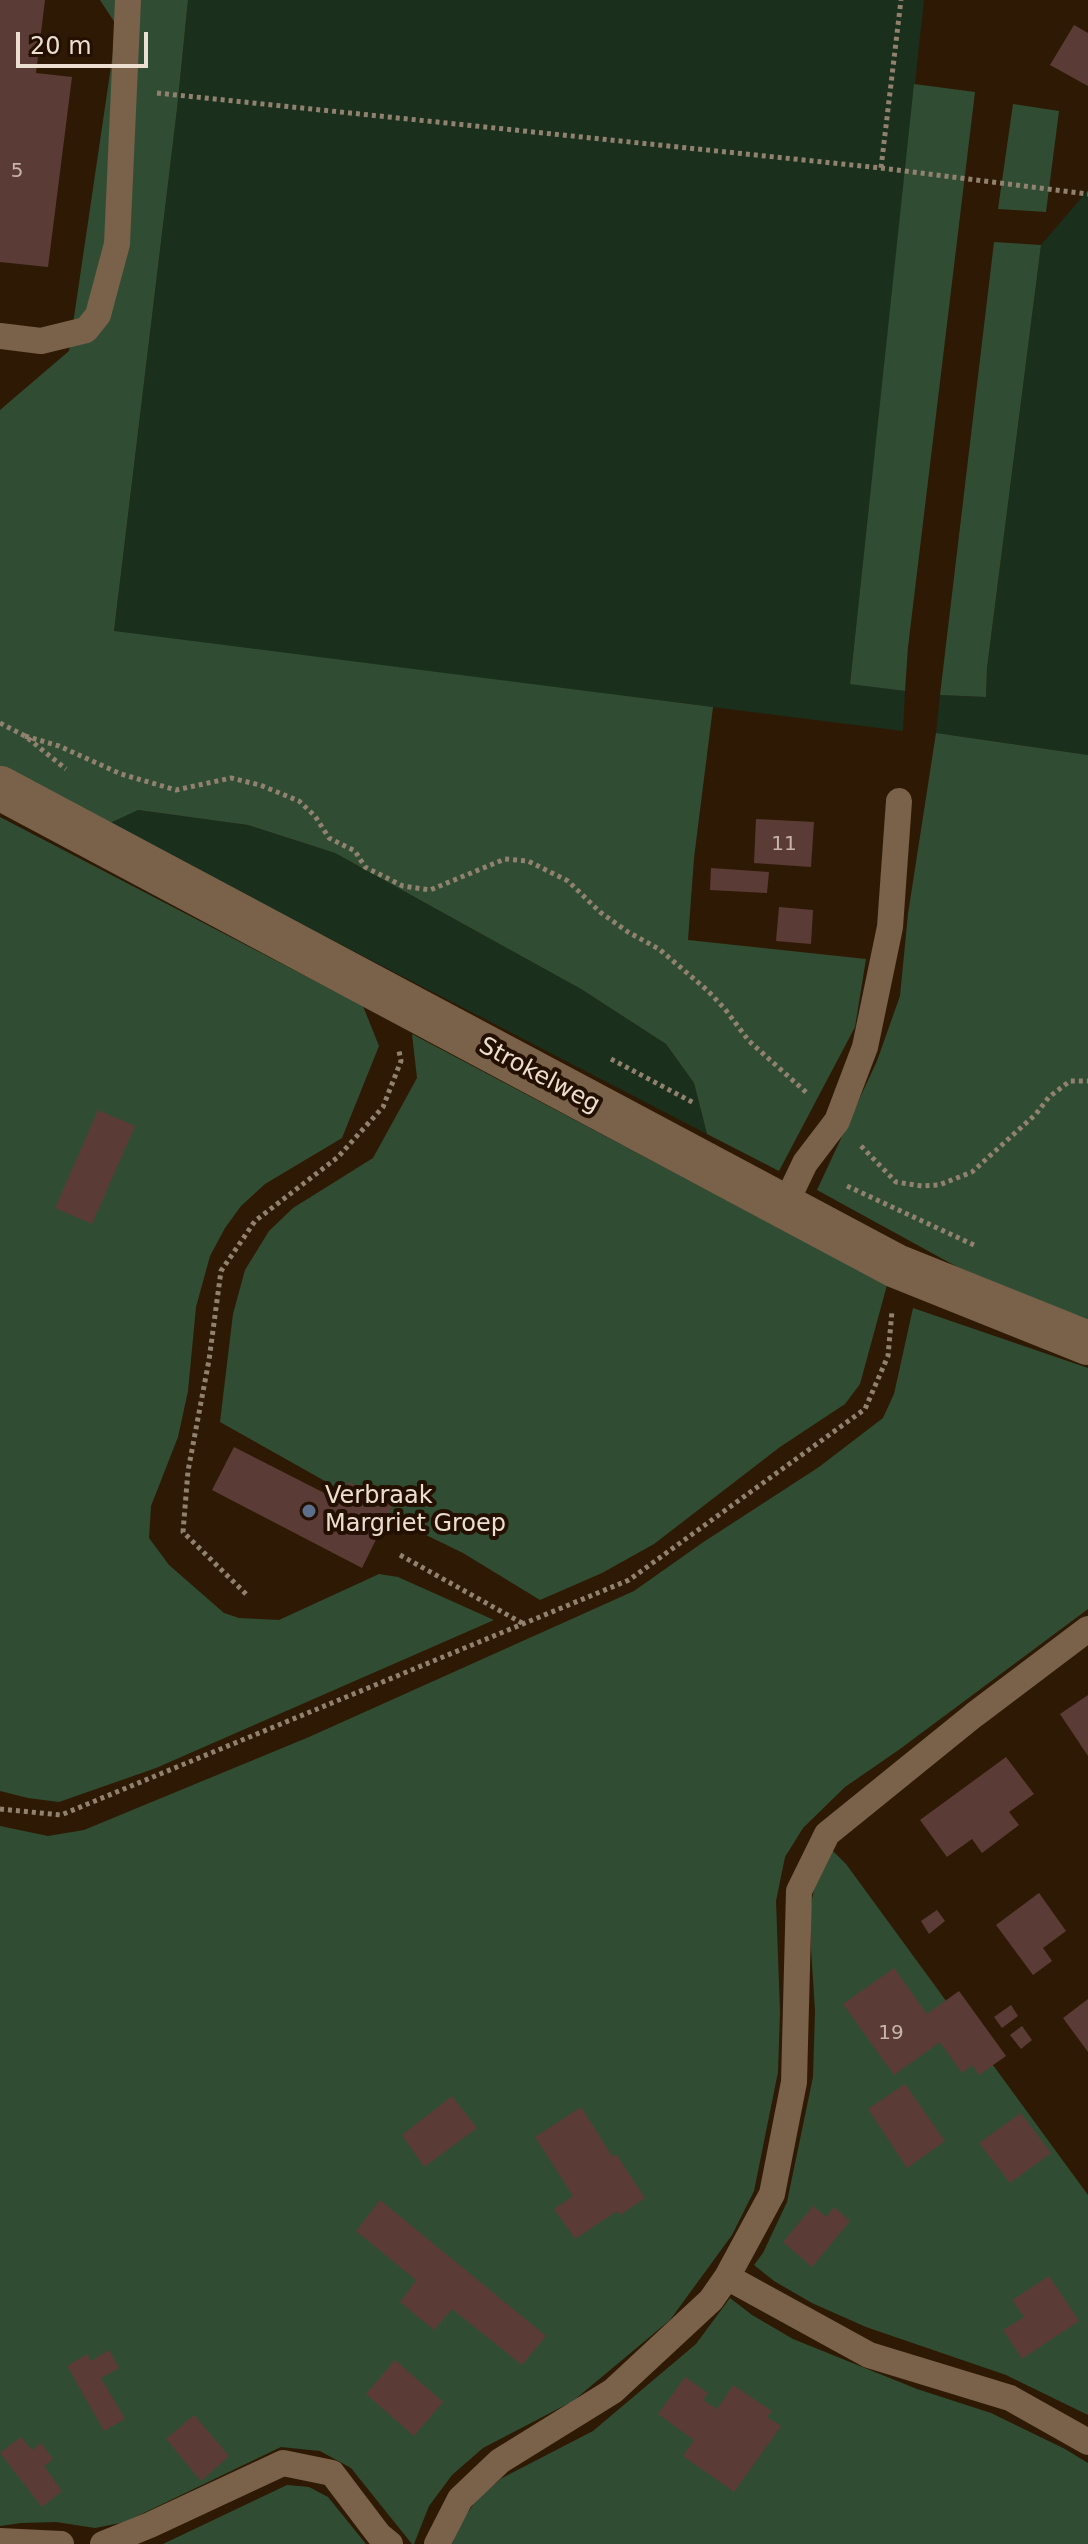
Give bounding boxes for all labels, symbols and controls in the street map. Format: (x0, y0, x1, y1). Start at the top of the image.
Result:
scale bar (20, 16, 152, 66)
text: 20 m (30, 32, 92, 60)
house number: 5 (11, 160, 23, 184)
house number: 11 (771, 833, 797, 857)
street label: Strokelweg (474, 1032, 604, 1120)
place label: Verbraak Margriet Groep (325, 1483, 506, 1539)
marker: Verbraak Margriet Groep (300, 1502, 318, 1520)
house number: 19 (878, 2022, 904, 2046)

